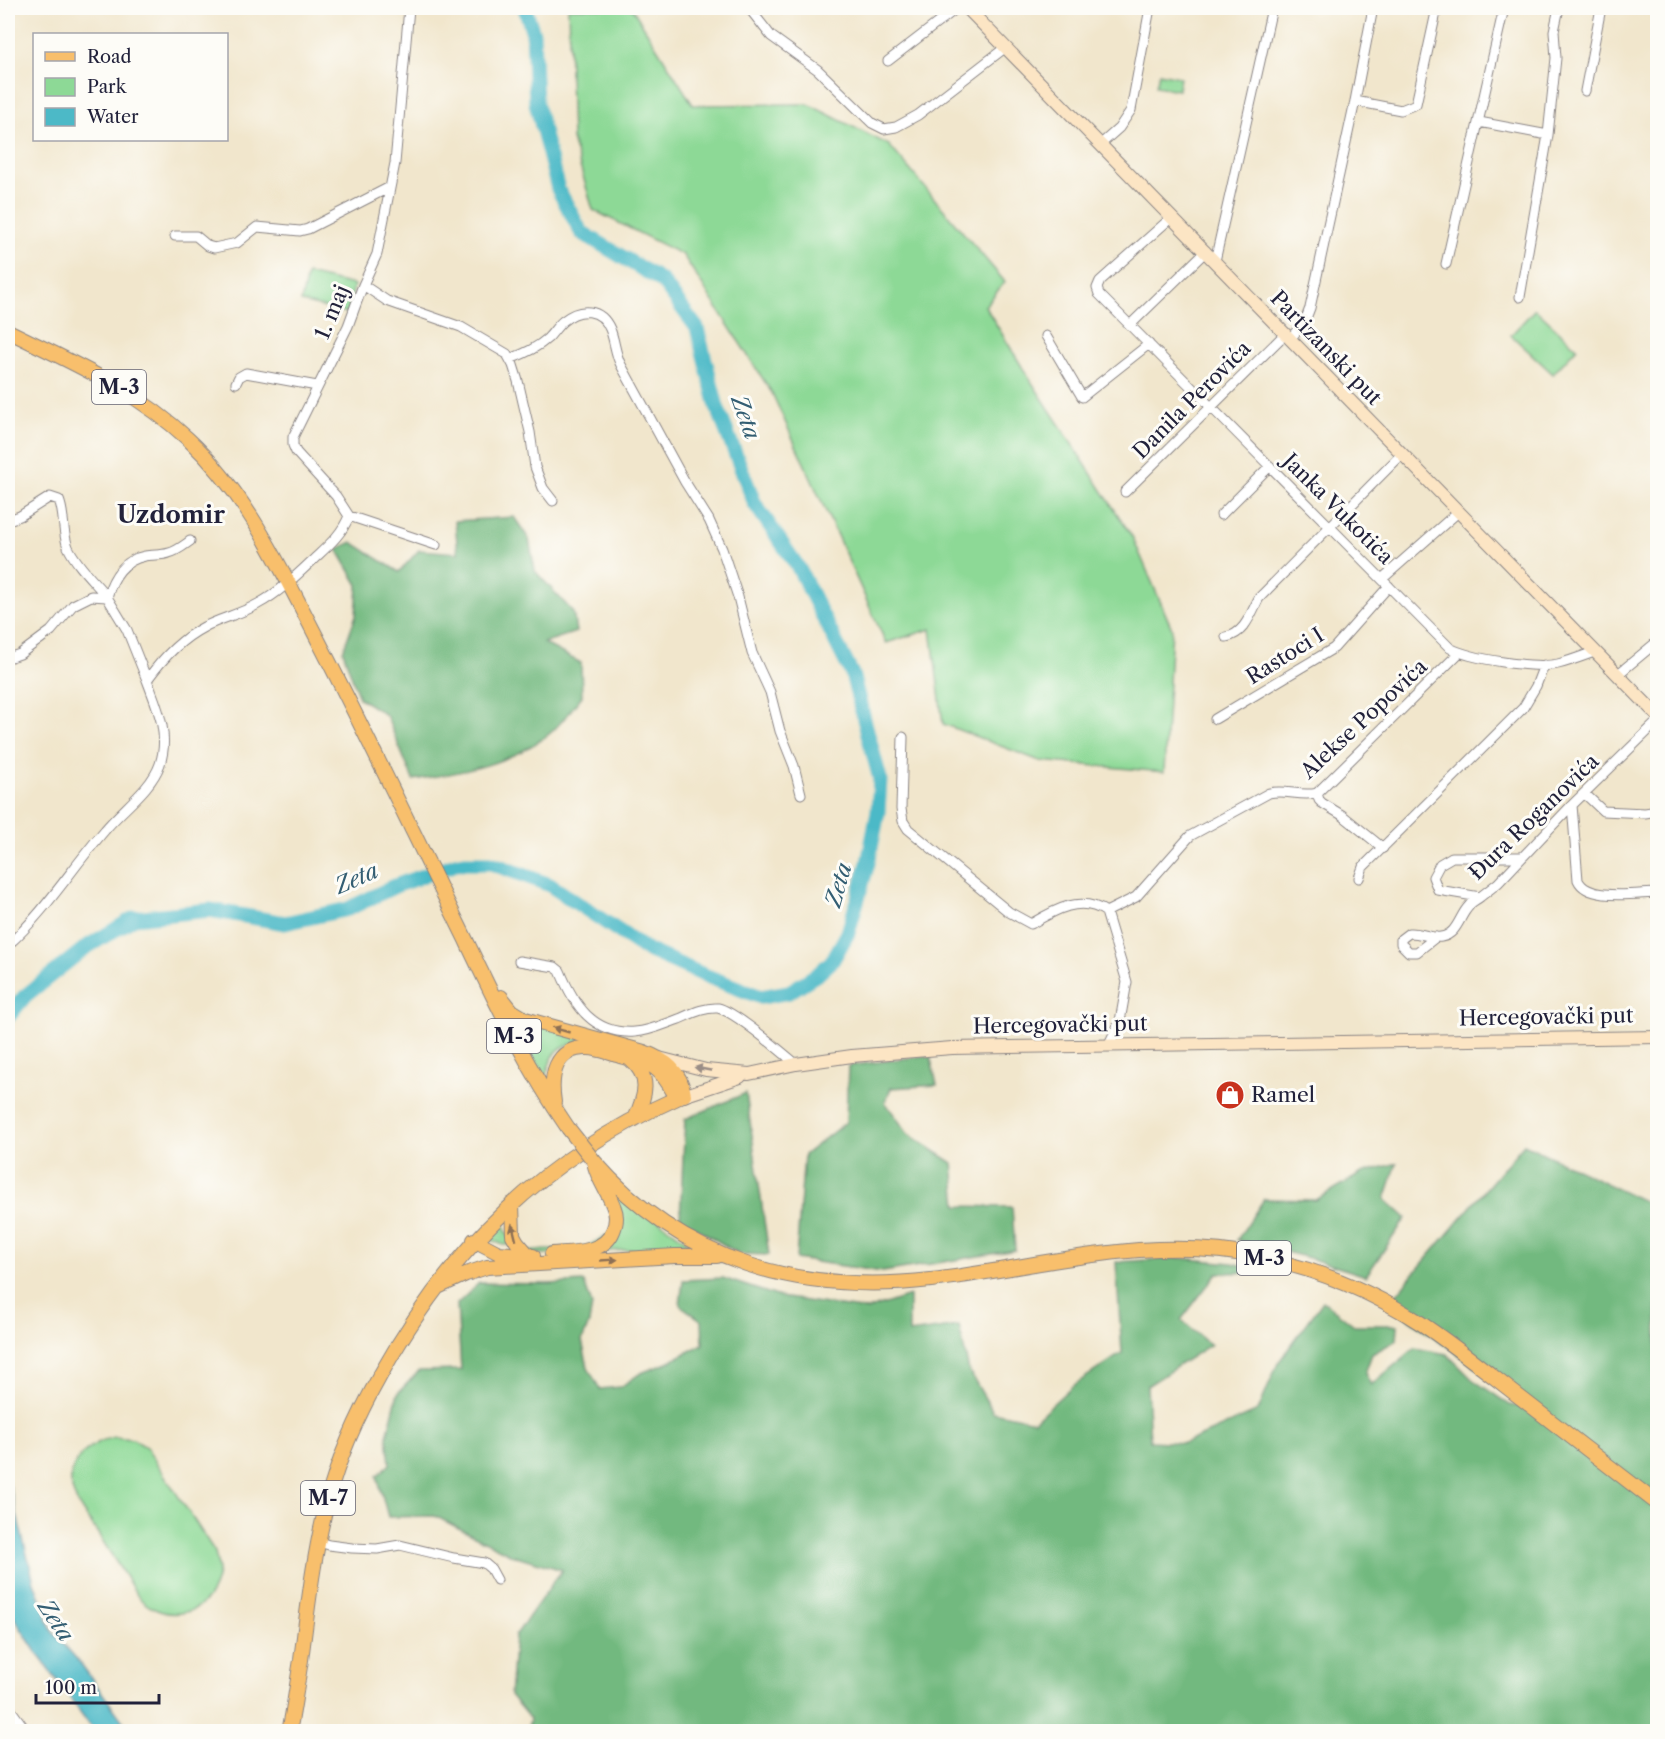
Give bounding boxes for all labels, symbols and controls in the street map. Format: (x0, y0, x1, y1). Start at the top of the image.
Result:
legend (33, 33, 228, 141)
text: Road (87, 46, 132, 68)
text: Park (87, 76, 128, 98)
text: Water (86, 106, 139, 128)
street label: 1. maj (309, 281, 354, 343)
street label: Partizanski put (1266, 285, 1387, 410)
street label: Danila Perovića (1128, 335, 1256, 464)
road number: M-3 (92, 370, 146, 404)
water label: Zeta (725, 390, 766, 443)
street label: Janka Vukotića (1276, 446, 1399, 570)
district label: Uzdomir (117, 500, 225, 529)
street label: Rastoci I (1241, 622, 1328, 689)
street label: Alekse Popovića (1295, 653, 1433, 784)
street label: Đura Roganovića (1464, 748, 1604, 885)
water label: Zeta (329, 857, 382, 900)
water label: Zeta (819, 860, 858, 912)
street label: Hercegovački put (1459, 1002, 1634, 1031)
street label: Hercegovački put (973, 1010, 1148, 1039)
road number: M-3 (487, 1019, 541, 1053)
one-way arrow (552, 1025, 570, 1034)
one-way arrow (693, 1064, 712, 1073)
shop icon: Ramel (1214, 1079, 1246, 1111)
place label: Ramel (1251, 1082, 1315, 1107)
one-way arrow (509, 1223, 519, 1241)
road number: M-3 (1237, 1241, 1291, 1275)
one-way arrow (599, 1255, 618, 1264)
road number: M-7 (301, 1481, 355, 1515)
water label: Zeta (31, 1593, 80, 1647)
scale bar (36, 1667, 159, 1705)
text: 100 m (45, 1677, 97, 1699)

